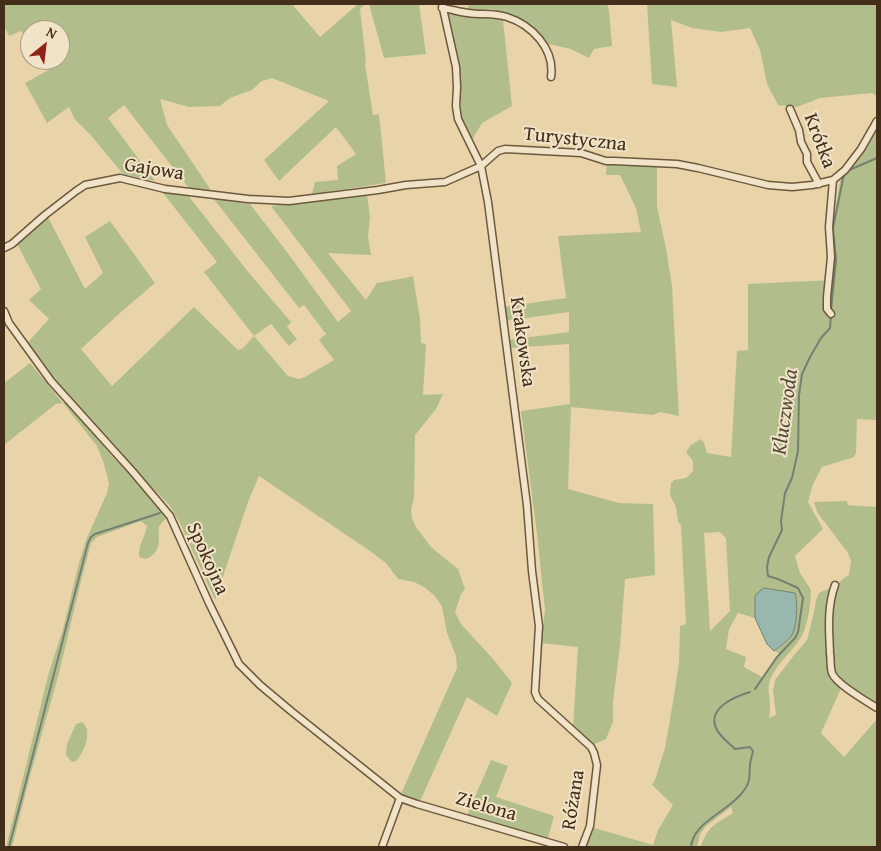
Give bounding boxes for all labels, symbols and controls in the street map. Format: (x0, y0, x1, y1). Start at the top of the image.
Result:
north arrow (20, 20, 70, 70)
text: N (43, 22, 61, 44)
street label: Krótka (798, 110, 840, 172)
street label: Turystyczna (522, 123, 628, 157)
street label: Gajowa (123, 153, 185, 187)
street label: Krakowska (504, 295, 540, 389)
water label: Kluczwoda (768, 368, 804, 456)
street label: Spokojna (180, 519, 234, 599)
street label: Różana (557, 768, 591, 832)
street label: Zielona (453, 787, 519, 827)

